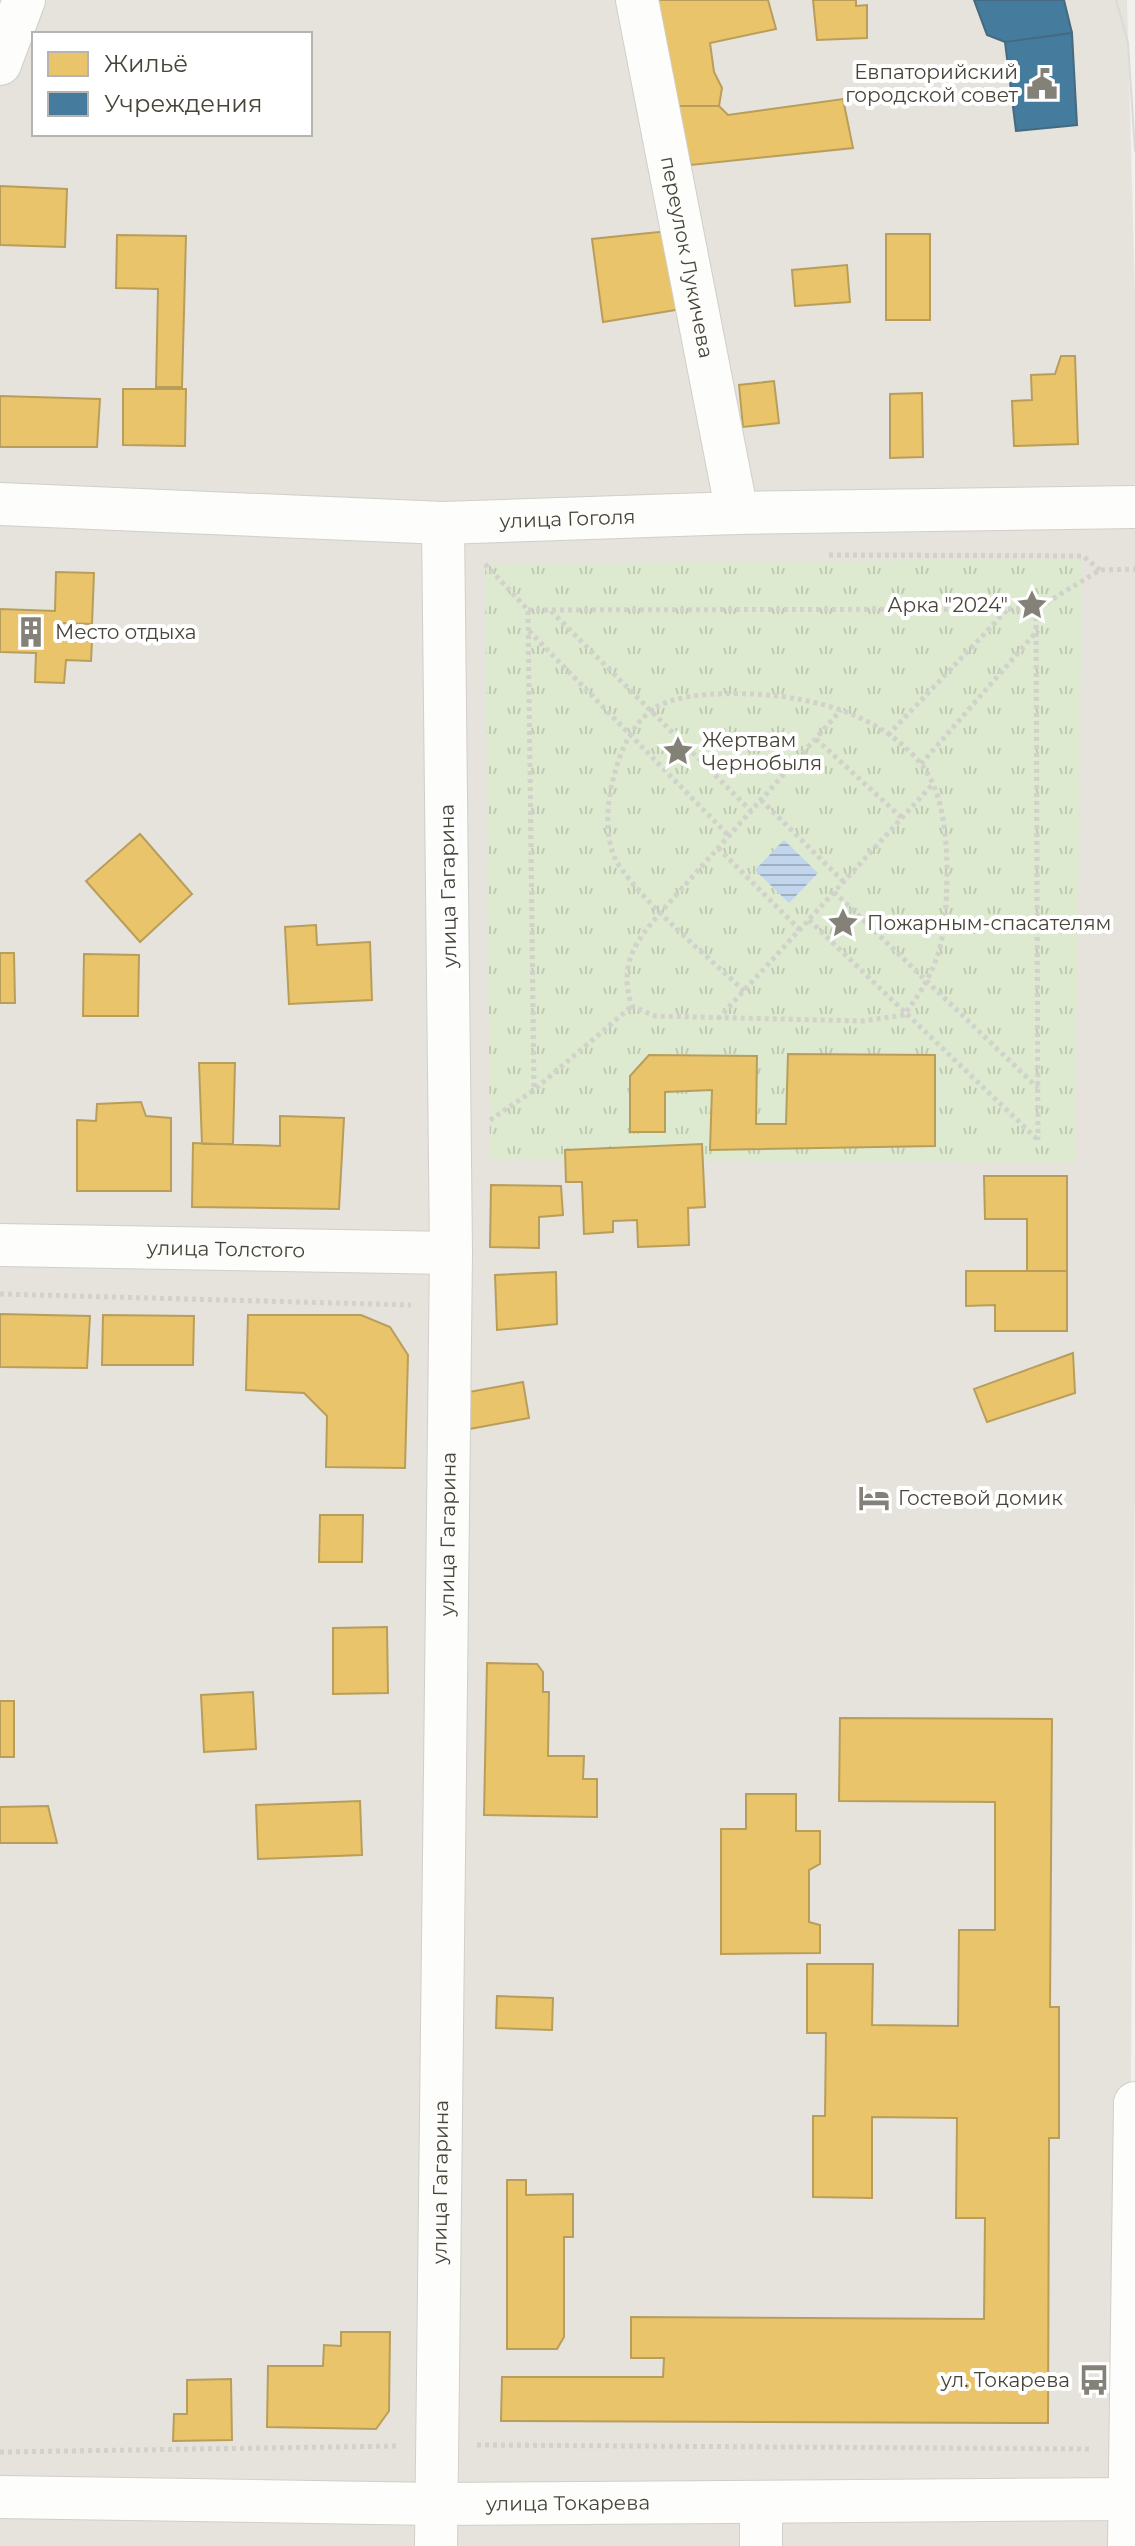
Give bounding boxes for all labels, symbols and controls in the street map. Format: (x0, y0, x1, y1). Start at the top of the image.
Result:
legend (32, 32, 312, 136)
text: Жильё (104, 49, 188, 78)
place label: Евпаторийский городской совет (845, 60, 1019, 107)
public building icon: Евпаторийский городской совет (1025, 67, 1059, 101)
text: Учреждения (104, 89, 262, 118)
street label: переулок Лукичева (656, 154, 719, 360)
street label: улица Гоголя (498, 504, 636, 533)
place icon: Арка "2024" (1015, 588, 1049, 622)
place label: Арка "2024" (888, 593, 1008, 617)
building icon: Место отдыха (14, 615, 48, 649)
place label: Место отдыха (55, 620, 196, 644)
place label: Жертвам Чернобыля (702, 728, 822, 775)
place icon: Жертвам Чернобыля (661, 734, 695, 768)
street label: улица Гагарина (435, 804, 461, 969)
place icon: Пожарным-спасателям (826, 906, 860, 940)
place label: Пожарным-спасателям (867, 911, 1111, 935)
street label: улица Толстого (146, 1236, 305, 1262)
street label: улица Гагарина (435, 1452, 461, 1617)
hotel icon: Гостевой домик (857, 1481, 891, 1515)
place label: Гостевой домик (898, 1486, 1063, 1510)
street label: улица Гагарина (427, 2100, 453, 2265)
bus stop icon: ул. Токарева (1077, 2363, 1111, 2397)
place label: ул. Токарева (940, 2368, 1070, 2392)
street label: улица Токарева (485, 2490, 650, 2516)

